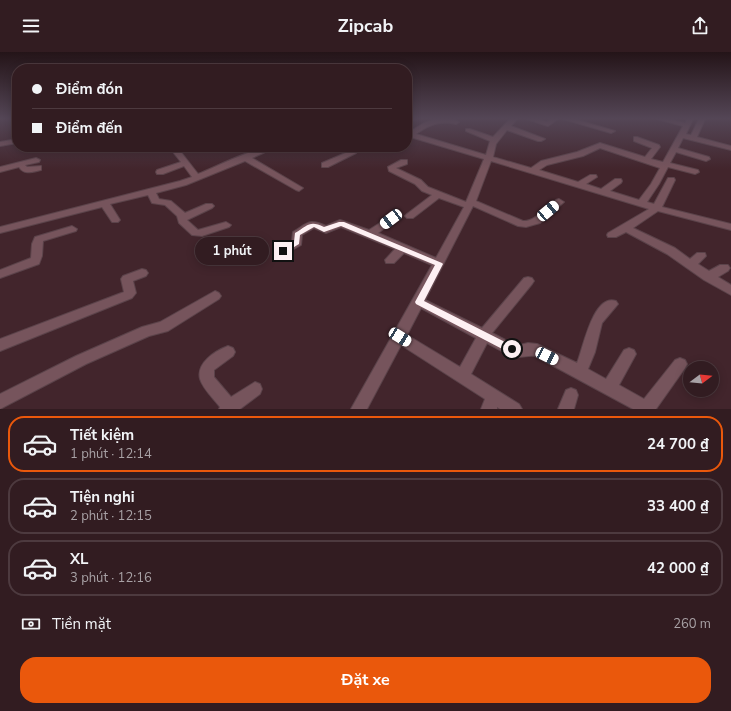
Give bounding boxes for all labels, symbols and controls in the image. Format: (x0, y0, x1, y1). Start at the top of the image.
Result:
text: Zipcab (338, 14, 393, 38)
icon: menu (20, 15, 42, 37)
icon: share (689, 15, 711, 37)
text: Điểm đón (56, 79, 123, 99)
text: Điểm đến (56, 118, 123, 138)
car (535, 199, 561, 223)
car (378, 207, 404, 231)
callout: 1 phút (195, 237, 269, 265)
text: 1 phút (212, 242, 252, 260)
route end (274, 242, 292, 260)
car (387, 326, 413, 348)
route start (503, 340, 521, 358)
car (534, 345, 560, 367)
north arrow (683, 361, 719, 397)
map controls (683, 361, 719, 397)
text: Tiết kiệm (70, 425, 134, 445)
icon: car (22, 426, 58, 462)
text: 24 700 ₫ (647, 434, 709, 454)
text: 1 phút · 12:14 (70, 445, 152, 463)
text: Tiện nghi (70, 487, 135, 507)
icon: car (22, 488, 58, 524)
text: 33 400 ₫ (647, 496, 709, 516)
text: 2 phút · 12:15 (70, 507, 152, 525)
text: XL (70, 549, 89, 569)
icon: car (22, 550, 58, 586)
text: 42 000 ₫ (647, 558, 709, 578)
text: 3 phút · 12:16 (70, 569, 152, 587)
icon: cash (20, 613, 42, 635)
text: Tiền mặt (52, 614, 111, 634)
text: 260 m (673, 615, 711, 633)
button: Đặt xe (20, 657, 711, 703)

